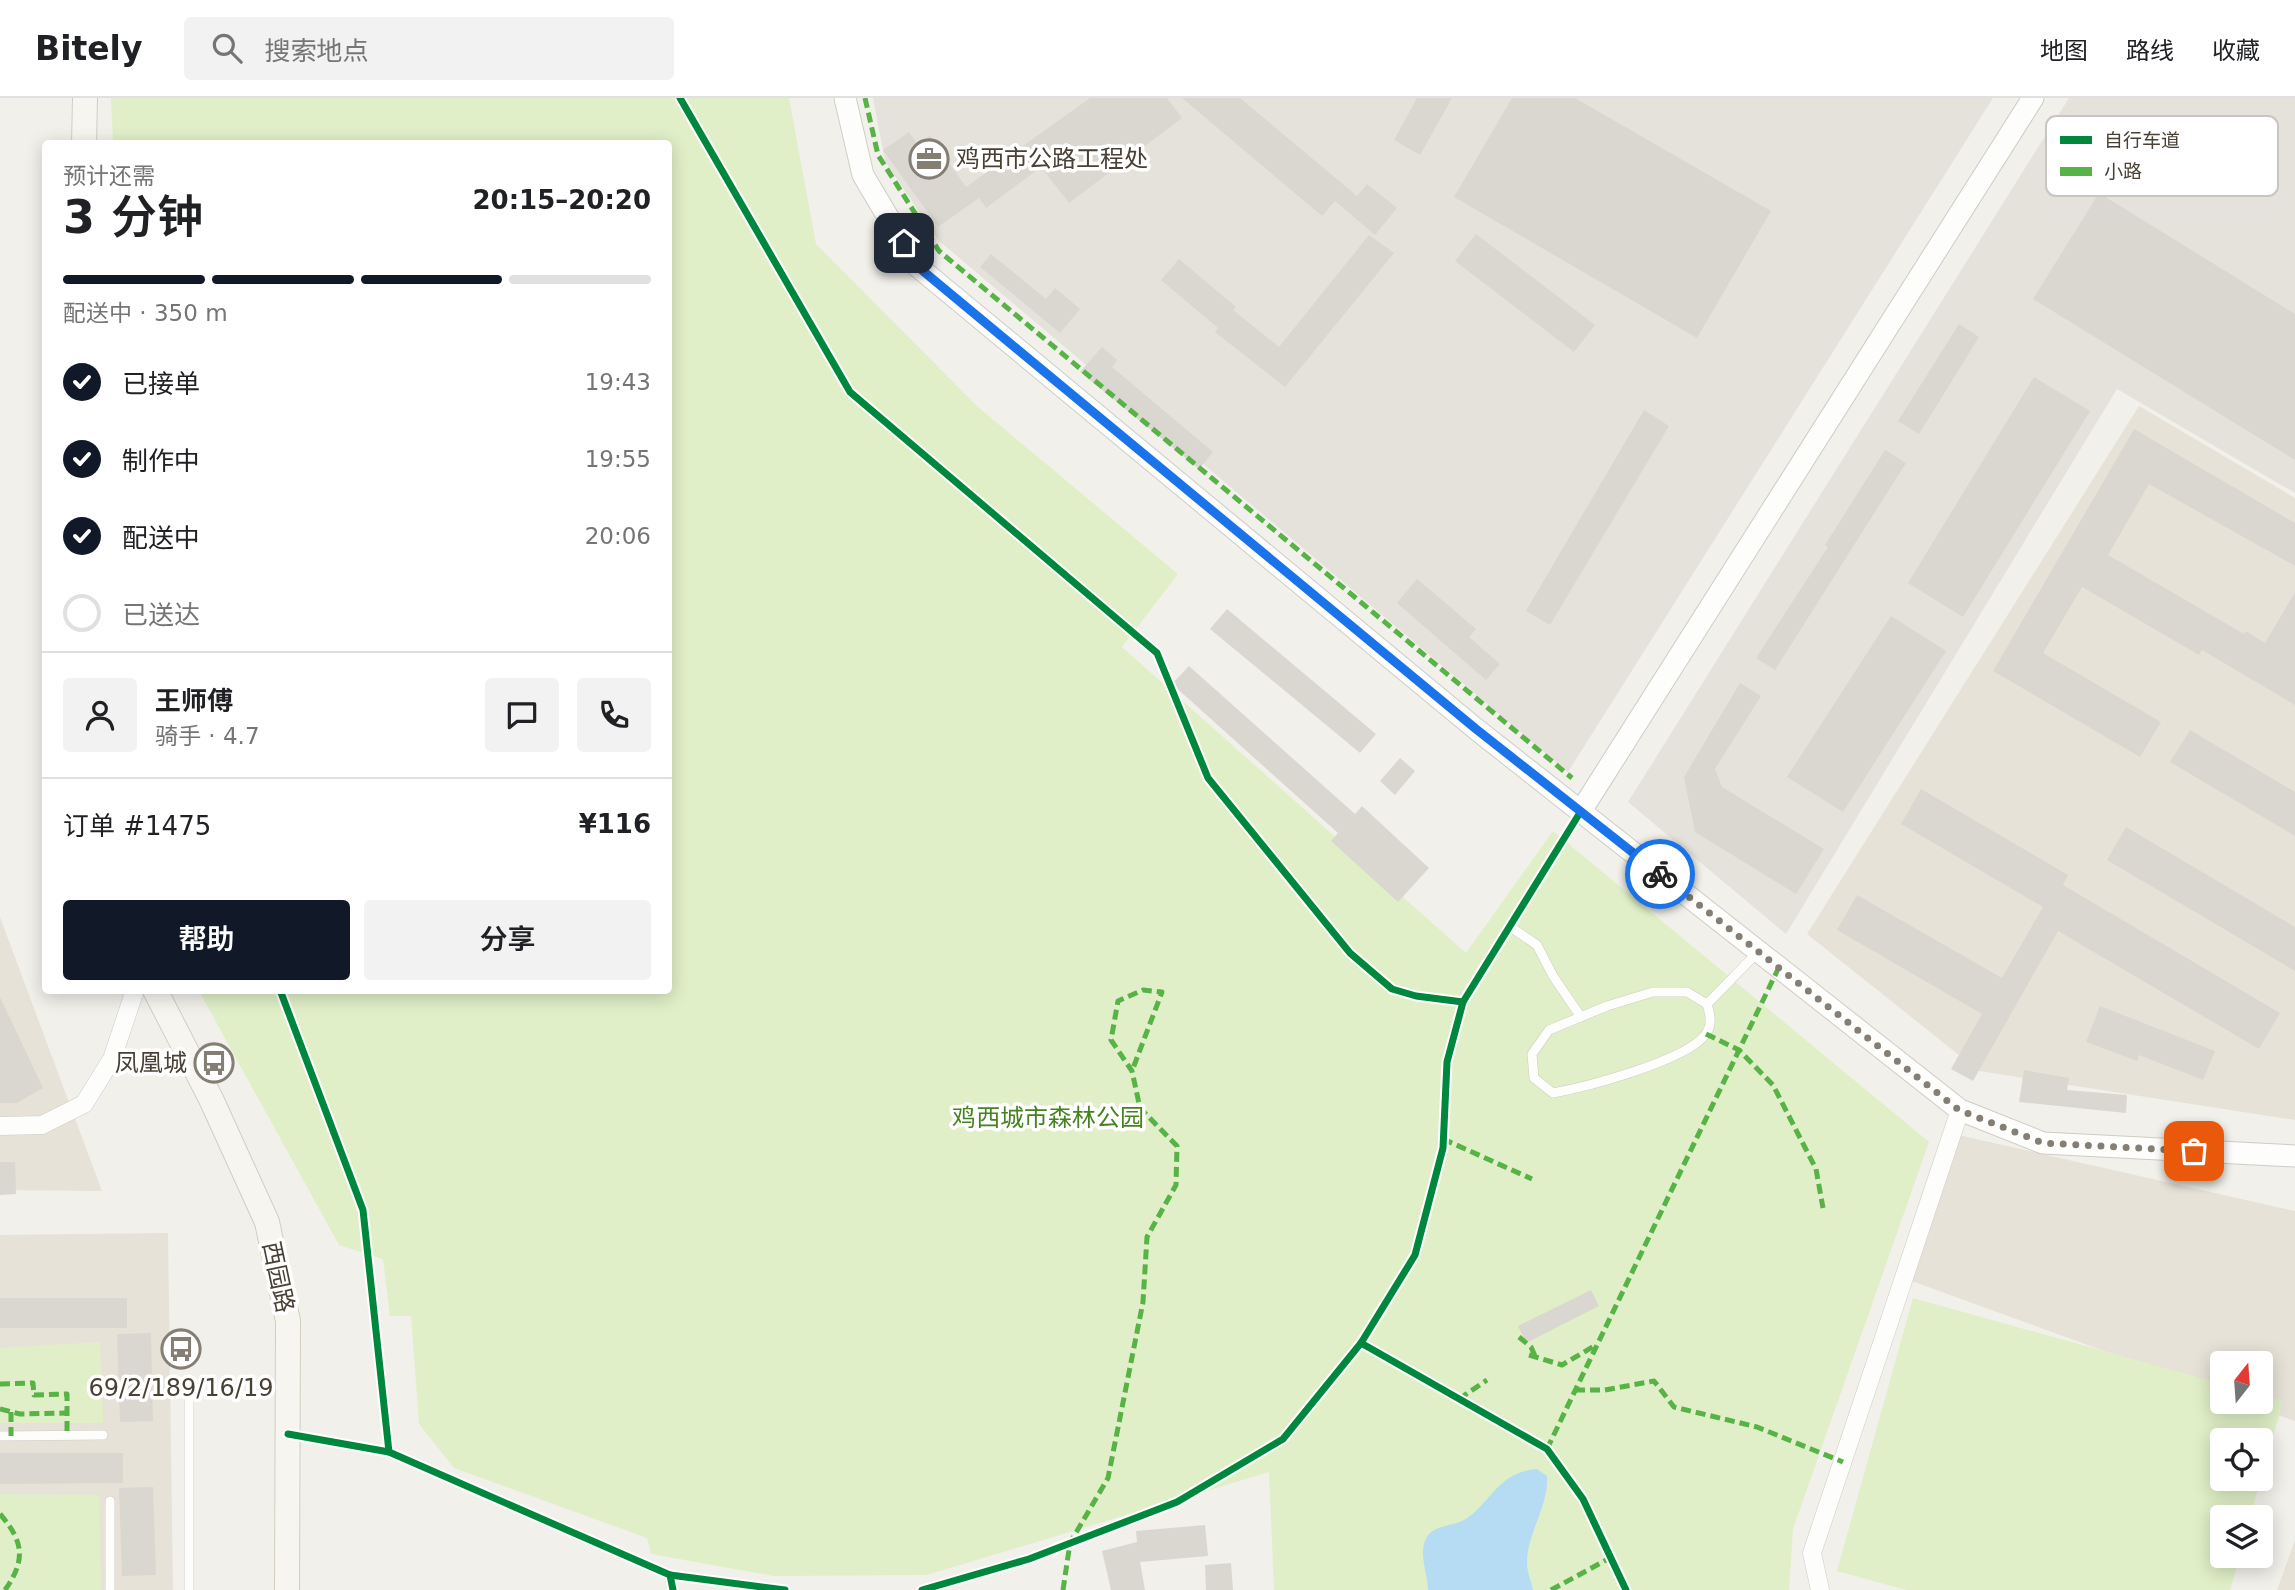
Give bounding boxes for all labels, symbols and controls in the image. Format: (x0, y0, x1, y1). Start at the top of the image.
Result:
search box (184, 17, 674, 80)
text: Bitely (35, 29, 142, 68)
icon: search (208, 29, 246, 67)
text: 搜索地点 (264, 36, 368, 66)
text: 地图 (2040, 37, 2088, 65)
text: 路线 (2126, 37, 2174, 65)
text: 收藏 (2212, 37, 2260, 65)
legend (2046, 116, 2278, 196)
text: 自行车道 (2104, 129, 2180, 151)
office icon: 鸡西市公路工程处 (908, 138, 950, 180)
place label: 鸡西市公路工程处 (956, 145, 1148, 173)
text: 小路 (2104, 160, 2142, 182)
text: 预计还需 (63, 163, 155, 189)
text: 20:15–20:20 (472, 185, 651, 215)
text: 3 分钟 (63, 190, 203, 244)
pin (874, 213, 934, 273)
icon: home (885, 224, 923, 262)
text: 配送中 · 350 m (63, 300, 228, 326)
icon: check (63, 363, 101, 401)
text: 已接单 (122, 369, 200, 399)
text: 19:43 (585, 369, 651, 395)
icon: check (63, 440, 101, 478)
text: 制作中 (122, 446, 200, 476)
text: 19:55 (585, 446, 651, 472)
icon: check (63, 517, 101, 555)
text: 配送中 (122, 523, 200, 553)
text: 20:06 (585, 523, 651, 549)
text: 已送达 (122, 600, 200, 630)
button: person (63, 678, 137, 752)
button: chat (485, 678, 559, 752)
button: phone (577, 678, 651, 752)
text: 王师傅 (155, 686, 233, 716)
text: 骑手 · 4.7 (155, 723, 260, 749)
text: ¥116 (579, 809, 651, 839)
text: 订单 #1475 (63, 811, 211, 841)
courier (1625, 839, 1695, 909)
icon: bike (1641, 855, 1679, 893)
button: 帮助 (63, 900, 350, 980)
button: 分享 (364, 900, 651, 980)
bus stop icon: 凤凰城 (193, 1042, 235, 1084)
place label: 凤凰城 (115, 1049, 187, 1077)
park label: 鸡西城市森林公园 (952, 1104, 1144, 1132)
pin (2164, 1121, 2224, 1181)
icon: bag (2175, 1132, 2213, 1170)
street label: 西园路 (257, 1239, 299, 1315)
bus stop icon: 69/2/189/16/19 (160, 1328, 202, 1370)
north arrow (2210, 1351, 2273, 1414)
map controls (2210, 1351, 2273, 1568)
place label: 69/2/189/16/19 (88, 1374, 274, 1402)
button: locate (2210, 1428, 2273, 1491)
button: layers (2210, 1505, 2273, 1568)

